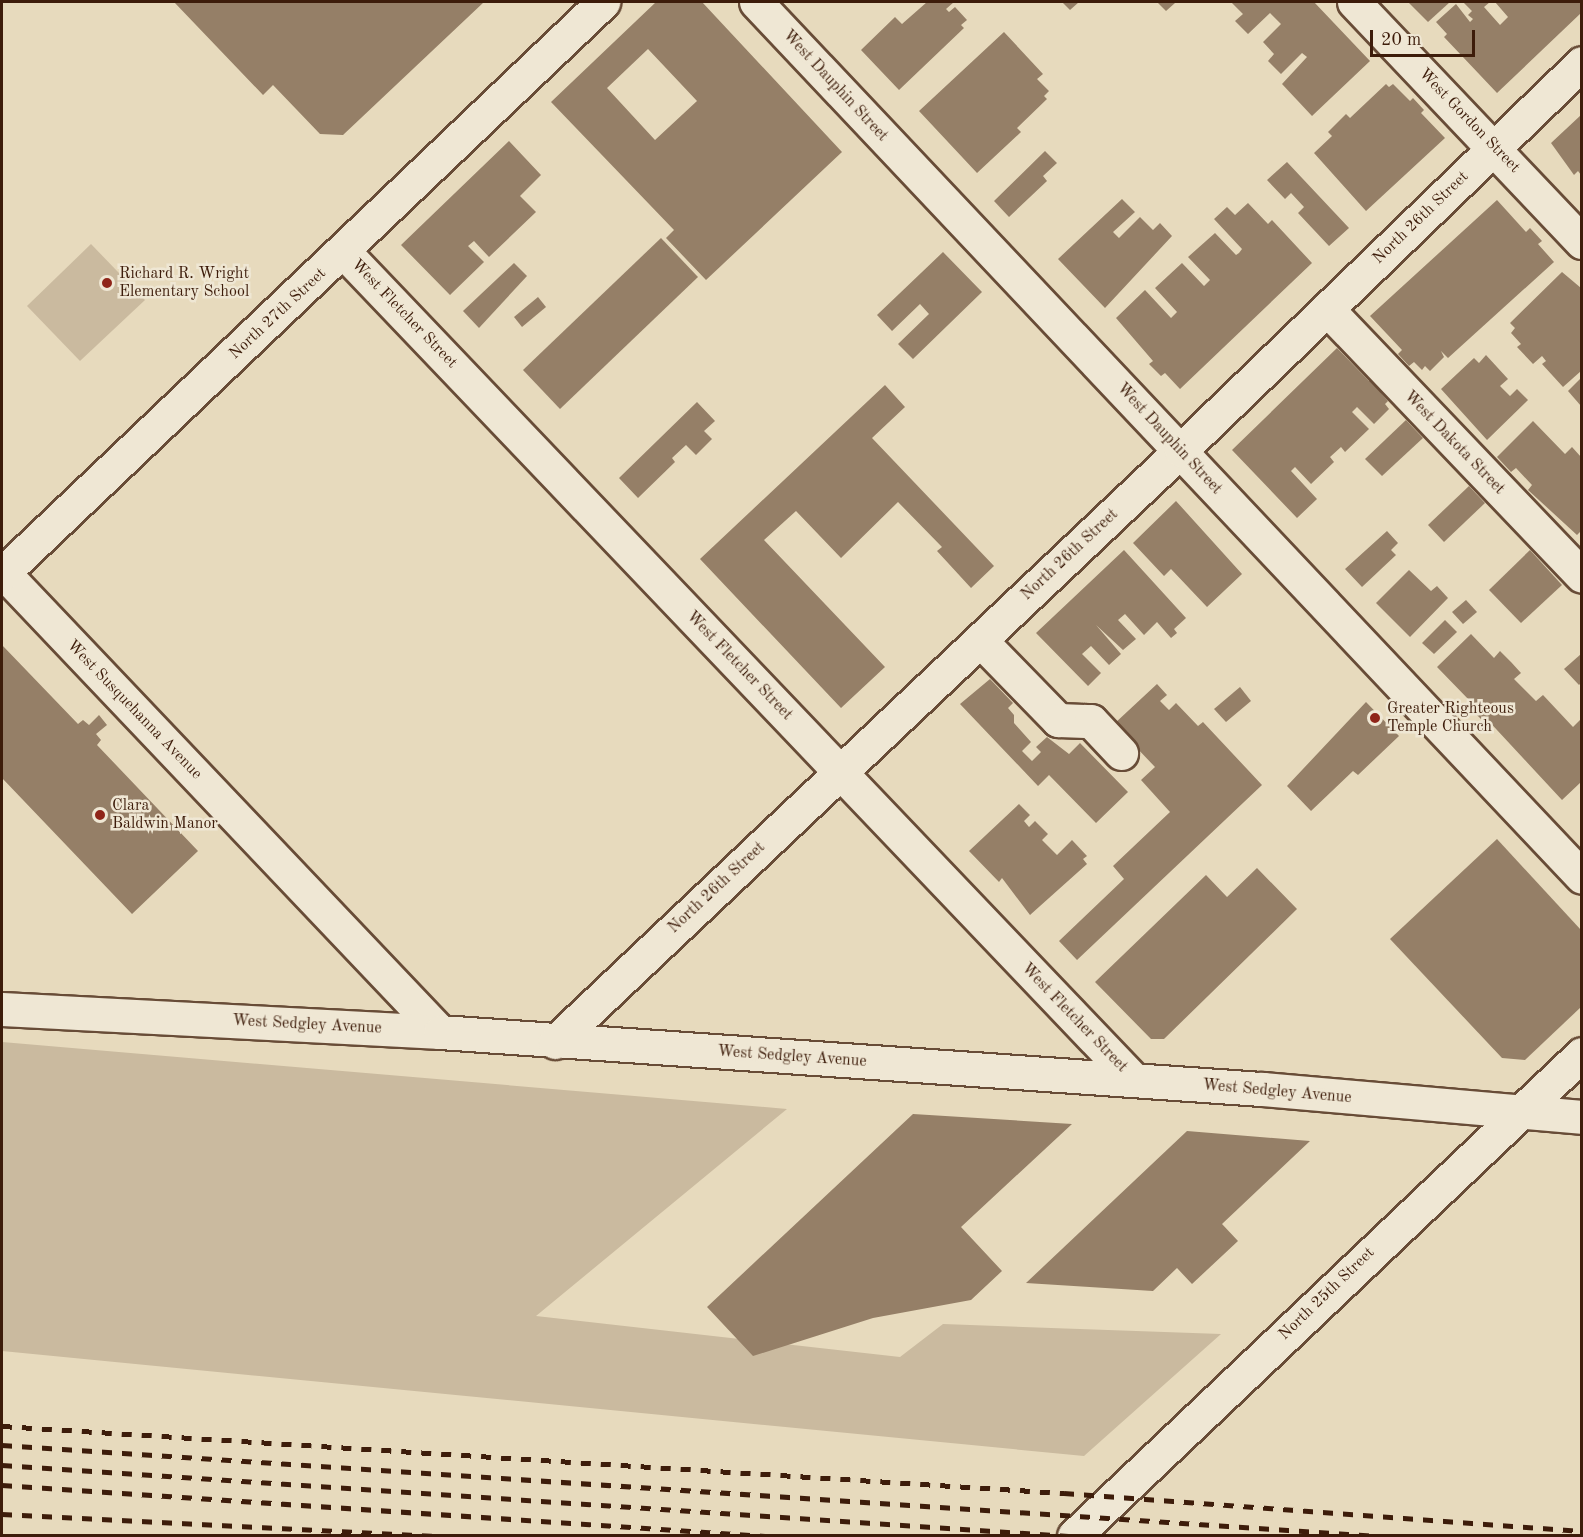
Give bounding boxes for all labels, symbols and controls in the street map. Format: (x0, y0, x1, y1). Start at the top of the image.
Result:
scale bar (1373, 18, 1478, 56)
street label: West Dauphin Street (778, 26, 892, 146)
text: 20 m (1381, 31, 1421, 49)
street label: West Gordon Street (1414, 65, 1524, 177)
street label: North 26th Street (1369, 168, 1473, 268)
street label: West Fletcher Street (347, 255, 461, 373)
place label: Richard R. Wright Elementary School (119, 264, 249, 302)
street label: North 27th Street (226, 264, 330, 364)
marker: Richard R. Wright Elementary School (100, 276, 114, 290)
street label: West Dauphin Street (1112, 379, 1226, 499)
street label: West Dakota Street (1400, 387, 1508, 499)
street label: North 26th Street (1018, 505, 1122, 605)
street label: West Fletcher Street (682, 607, 796, 725)
street label: West Susquehanna Avenue (62, 636, 206, 784)
place label: Greater Righteous Temple Church (1387, 699, 1514, 737)
marker: Greater Righteous Temple Church (1368, 711, 1382, 725)
place label: Clara Baldwin Manor (112, 796, 218, 834)
marker: Clara Baldwin Manor (93, 808, 107, 822)
street label: North 26th Street (665, 838, 769, 938)
street label: West Fletcher Street (1017, 959, 1131, 1077)
street label: West Sedgley Avenue (232, 1011, 382, 1039)
street label: West Sedgley Avenue (717, 1042, 867, 1072)
street label: West Sedgley Avenue (1202, 1076, 1352, 1108)
street label: North 25th Street (1275, 1244, 1379, 1344)

